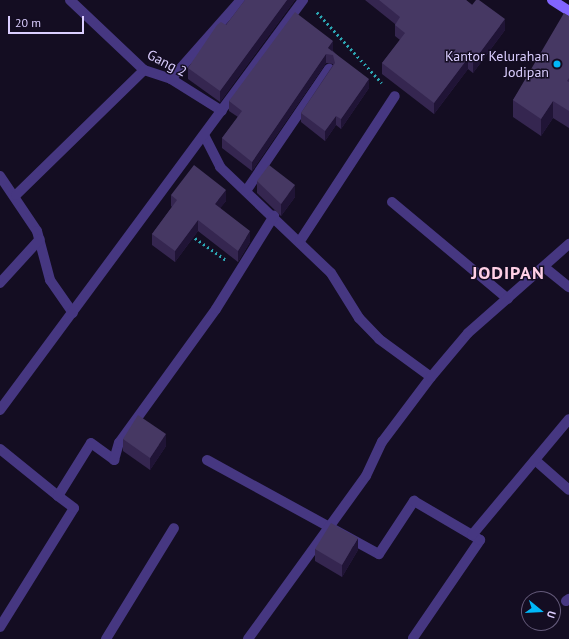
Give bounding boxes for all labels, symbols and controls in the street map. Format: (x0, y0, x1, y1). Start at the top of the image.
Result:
scale bar (10, 8, 86, 34)
text: 20 m (15, 15, 41, 30)
street label: Gang 2 (144, 46, 190, 80)
place label: Kantor Kelurahan Jodipan (445, 48, 549, 80)
marker: Kantor Kelurahan Jodipan (552, 59, 562, 69)
district label: JODIPAN (471, 262, 545, 284)
north arrow (521, 591, 561, 631)
text: U (544, 609, 559, 620)

